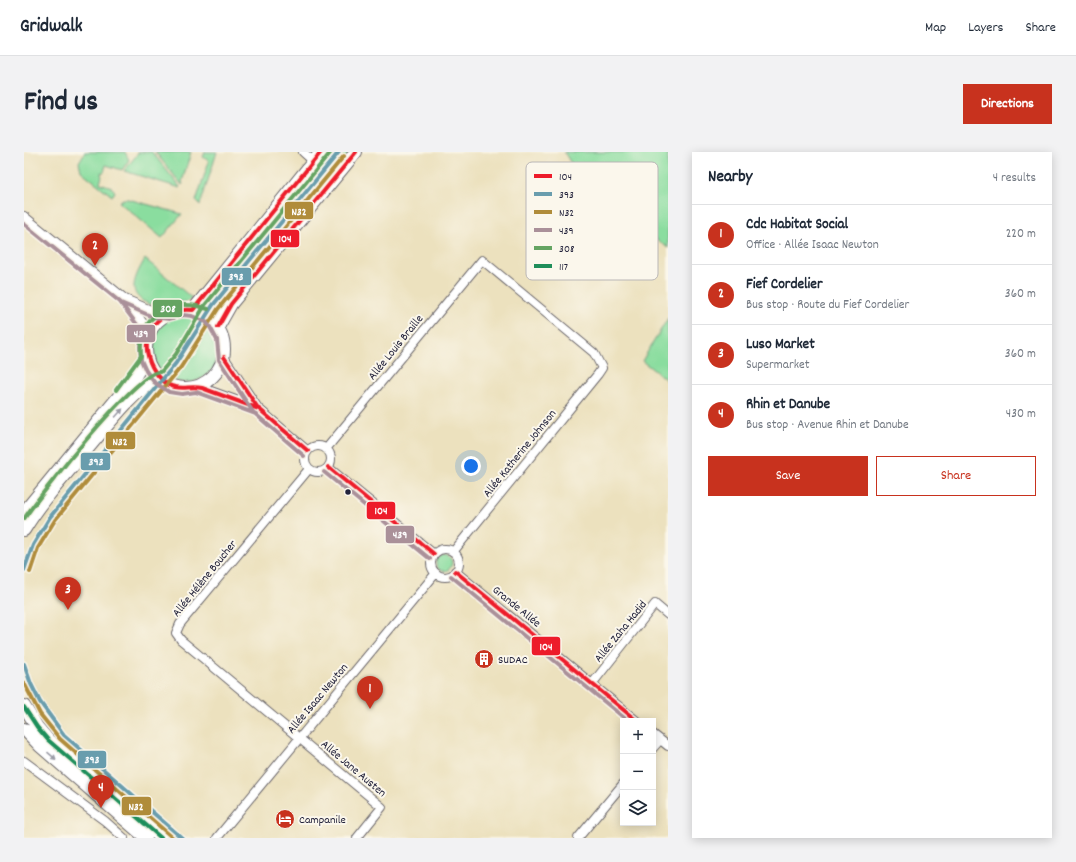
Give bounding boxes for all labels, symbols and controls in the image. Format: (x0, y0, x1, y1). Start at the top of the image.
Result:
text: Gridwalk (20, 14, 83, 41)
text: Map (925, 18, 946, 38)
text: Layers (968, 18, 1003, 38)
text: Share (1025, 18, 1056, 38)
text: Find us (24, 84, 98, 124)
button: Directions (963, 84, 1052, 124)
legend (526, 162, 658, 280)
text: Nearby (708, 166, 752, 190)
text: 4 results (993, 169, 1036, 188)
text: 104 (559, 170, 572, 186)
text: 393 (559, 188, 574, 204)
line badge: N32 (284, 201, 314, 220)
text: N32 (291, 205, 307, 221)
text: N32 (559, 206, 574, 222)
text: Cdc Habitat Social (746, 214, 848, 236)
text: 439 (559, 224, 574, 240)
text: 1 (720, 225, 722, 244)
text: 220 m (1006, 225, 1036, 244)
line badge: 104 (270, 229, 300, 248)
text: 104 (279, 232, 291, 248)
pin: 2 (82, 233, 108, 266)
text: Office · Allée Isaac Newton (746, 236, 879, 255)
text: 308 (559, 242, 574, 258)
text: 117 (559, 260, 568, 276)
line badge: 393 (221, 267, 252, 286)
text: 393 (229, 270, 244, 286)
text: Fief Cordelier (746, 274, 823, 296)
text: 2 (718, 285, 724, 304)
text: 360 m (1005, 285, 1036, 304)
text: Bus stop · Route du Fief Cordelier (746, 296, 909, 315)
line badge: 308 (152, 299, 183, 318)
text: 308 (160, 302, 176, 318)
street label: Allée Louis Braille (364, 312, 428, 384)
line badge: 439 (126, 324, 156, 343)
text: 439 (134, 327, 148, 343)
text: Luso Market (746, 334, 815, 356)
text: 3 (718, 345, 724, 364)
text: 360 m (1005, 345, 1036, 364)
text: Supermarket (746, 356, 810, 375)
text: Rhin et Danube (746, 394, 830, 416)
text: 4 (718, 405, 724, 424)
text: 430 m (1006, 405, 1036, 424)
street label: Allée Katherine Johnson (479, 406, 561, 502)
one-way arrow (115, 408, 124, 418)
text: Bus stop · Avenue Rhin et Danube (746, 416, 909, 435)
line badge: N32 (105, 431, 136, 450)
text: N32 (112, 435, 128, 451)
line badge: 393 (80, 452, 111, 471)
text: 393 (89, 455, 104, 471)
your location (461, 456, 481, 476)
button: Save (708, 456, 868, 496)
button: Share (876, 456, 1036, 496)
unlabelled marker (343, 487, 353, 497)
line badge: 104 (366, 501, 396, 520)
text: 104 (375, 504, 387, 520)
line badge: 439 (385, 525, 415, 544)
text: 439 (393, 528, 407, 544)
street label: Allée Hélène Boucher (169, 536, 242, 621)
pin: 3 (55, 577, 81, 610)
street label: Grande Allée (488, 582, 544, 632)
street label: Allée Zaha Hadid (591, 597, 652, 667)
line badge: 104 (531, 636, 561, 656)
text: 104 (540, 640, 552, 656)
building icon: SUDAC (473, 648, 495, 670)
place label: SUDAC (498, 652, 528, 669)
street label: Allée Isaac Newton (284, 660, 353, 738)
pin: 1 (357, 676, 383, 709)
map controls (620, 718, 656, 826)
button: + (620, 718, 656, 754)
street label: Allée Jane Austen (317, 737, 390, 802)
line badge: 393 (77, 750, 107, 769)
one-way arrow (47, 752, 57, 761)
text: 393 (85, 753, 100, 769)
button: − (620, 754, 656, 790)
pin: 4 (88, 775, 114, 808)
button: layers (620, 790, 656, 826)
line badge: N32 (121, 796, 152, 816)
text: N32 (128, 800, 144, 816)
hotel icon: Campanile (274, 808, 296, 830)
place label: Campanile (299, 812, 346, 829)

